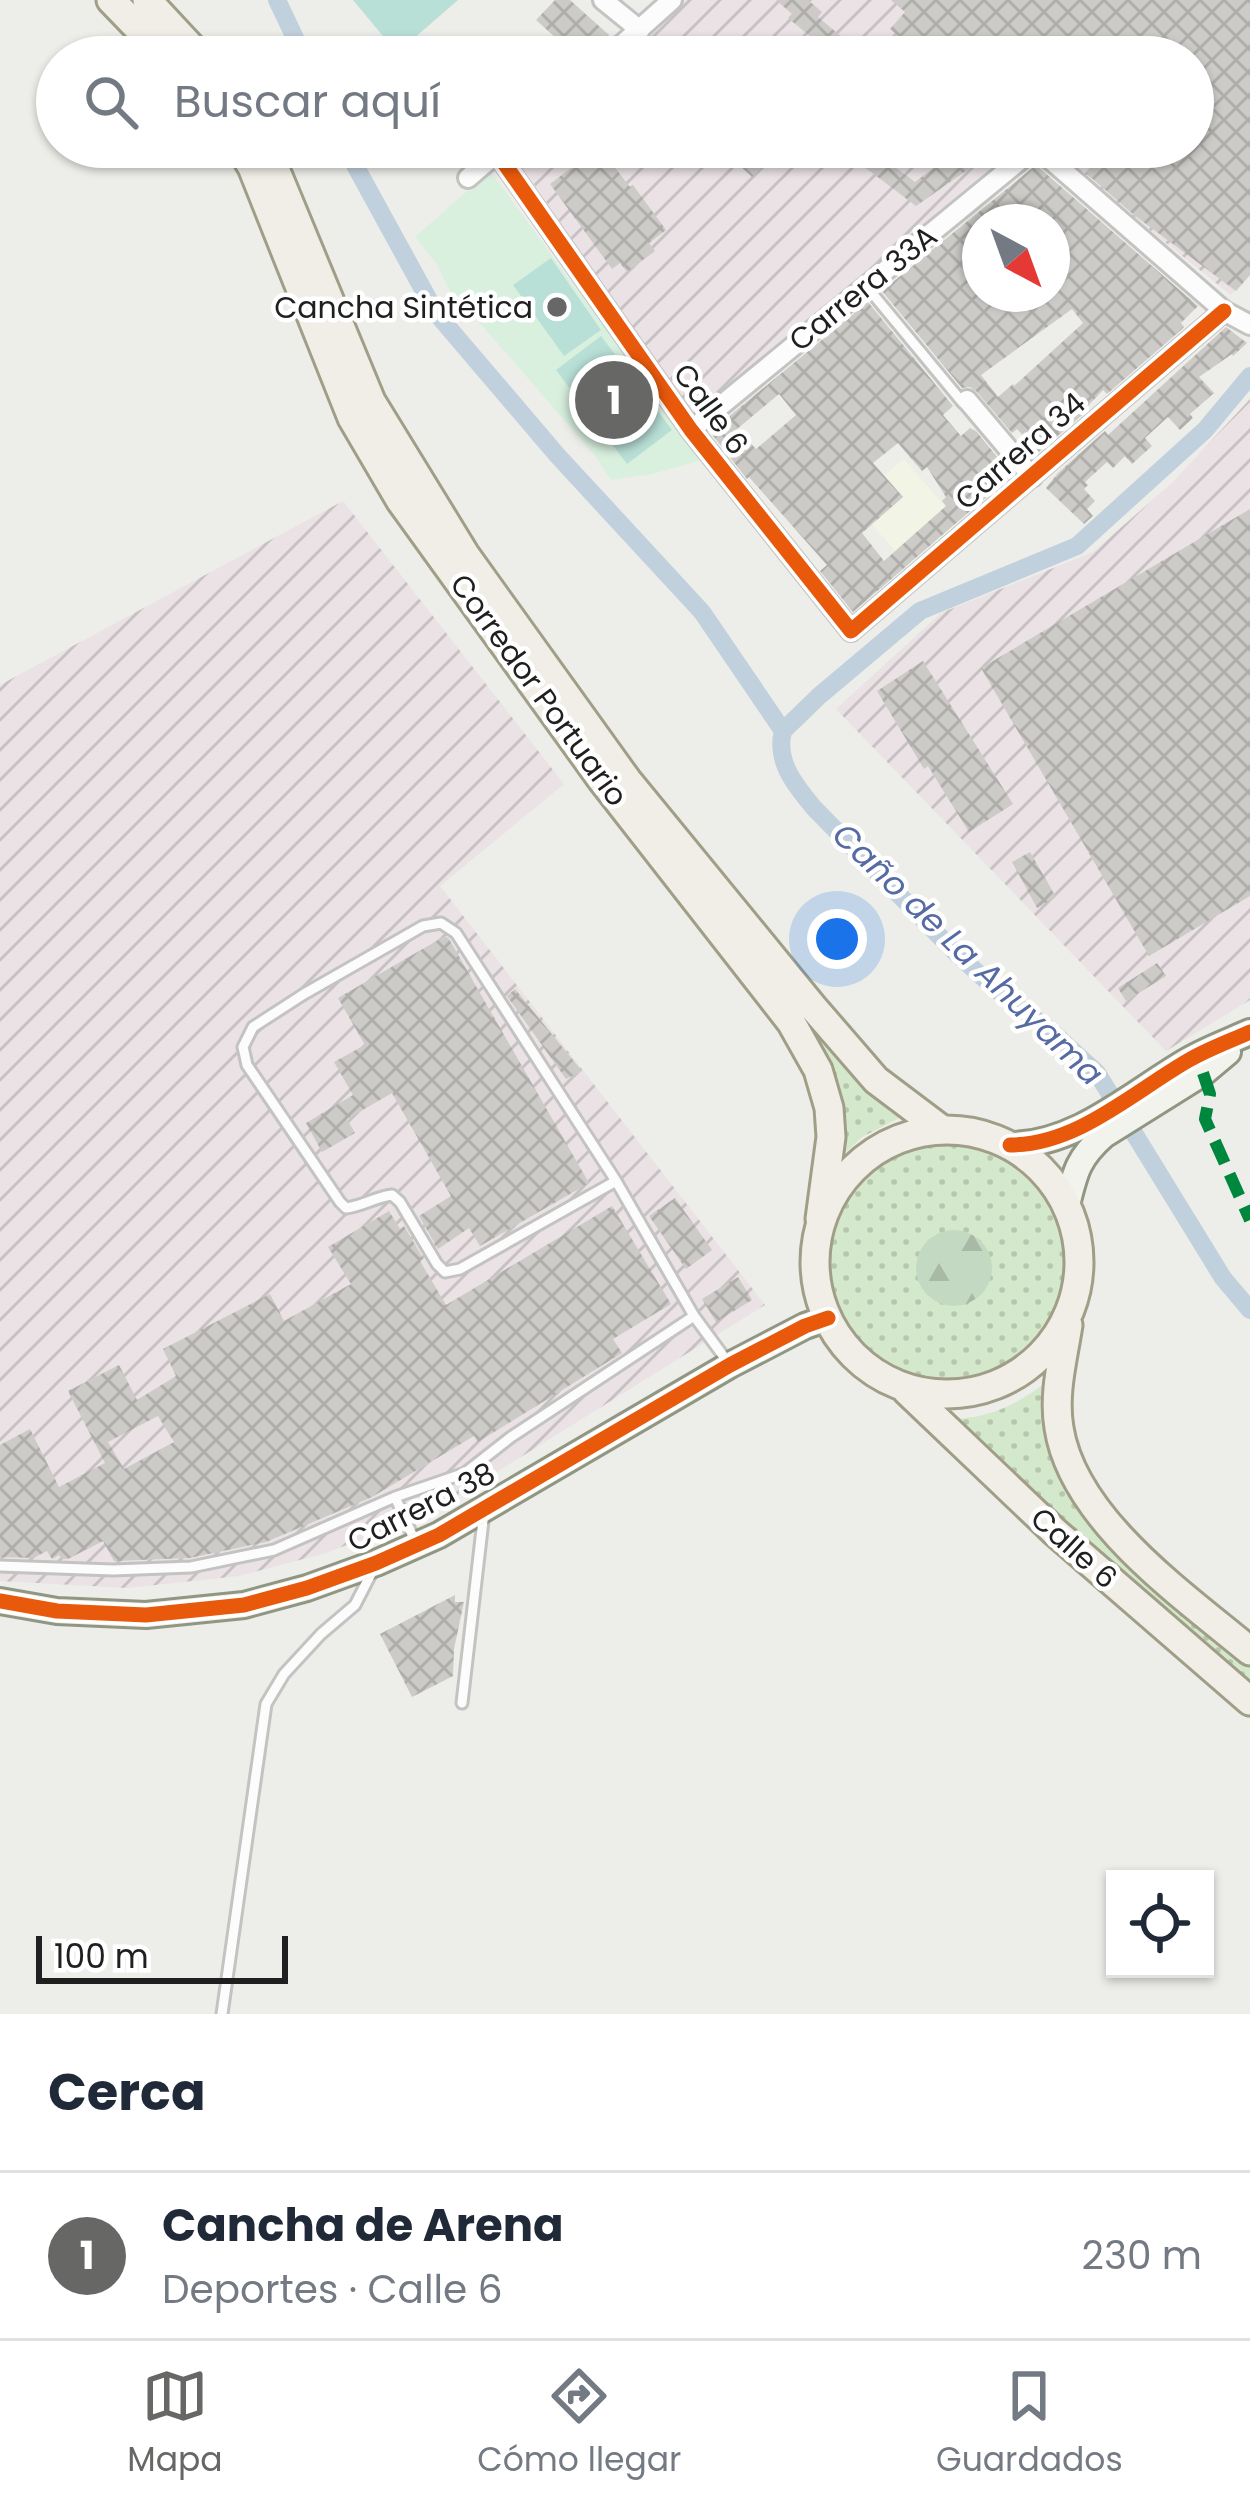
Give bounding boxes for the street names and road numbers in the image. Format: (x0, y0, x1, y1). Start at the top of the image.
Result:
street label: Carrera 33A (780, 215, 946, 361)
street label: Calle 6 (663, 354, 759, 464)
street label: Carrera 34 (945, 382, 1095, 520)
street label: Corredor Portuario (440, 565, 638, 815)
street label: Carrera 38 (340, 1451, 502, 1563)
street label: Calle 6 (1021, 1497, 1127, 1599)

